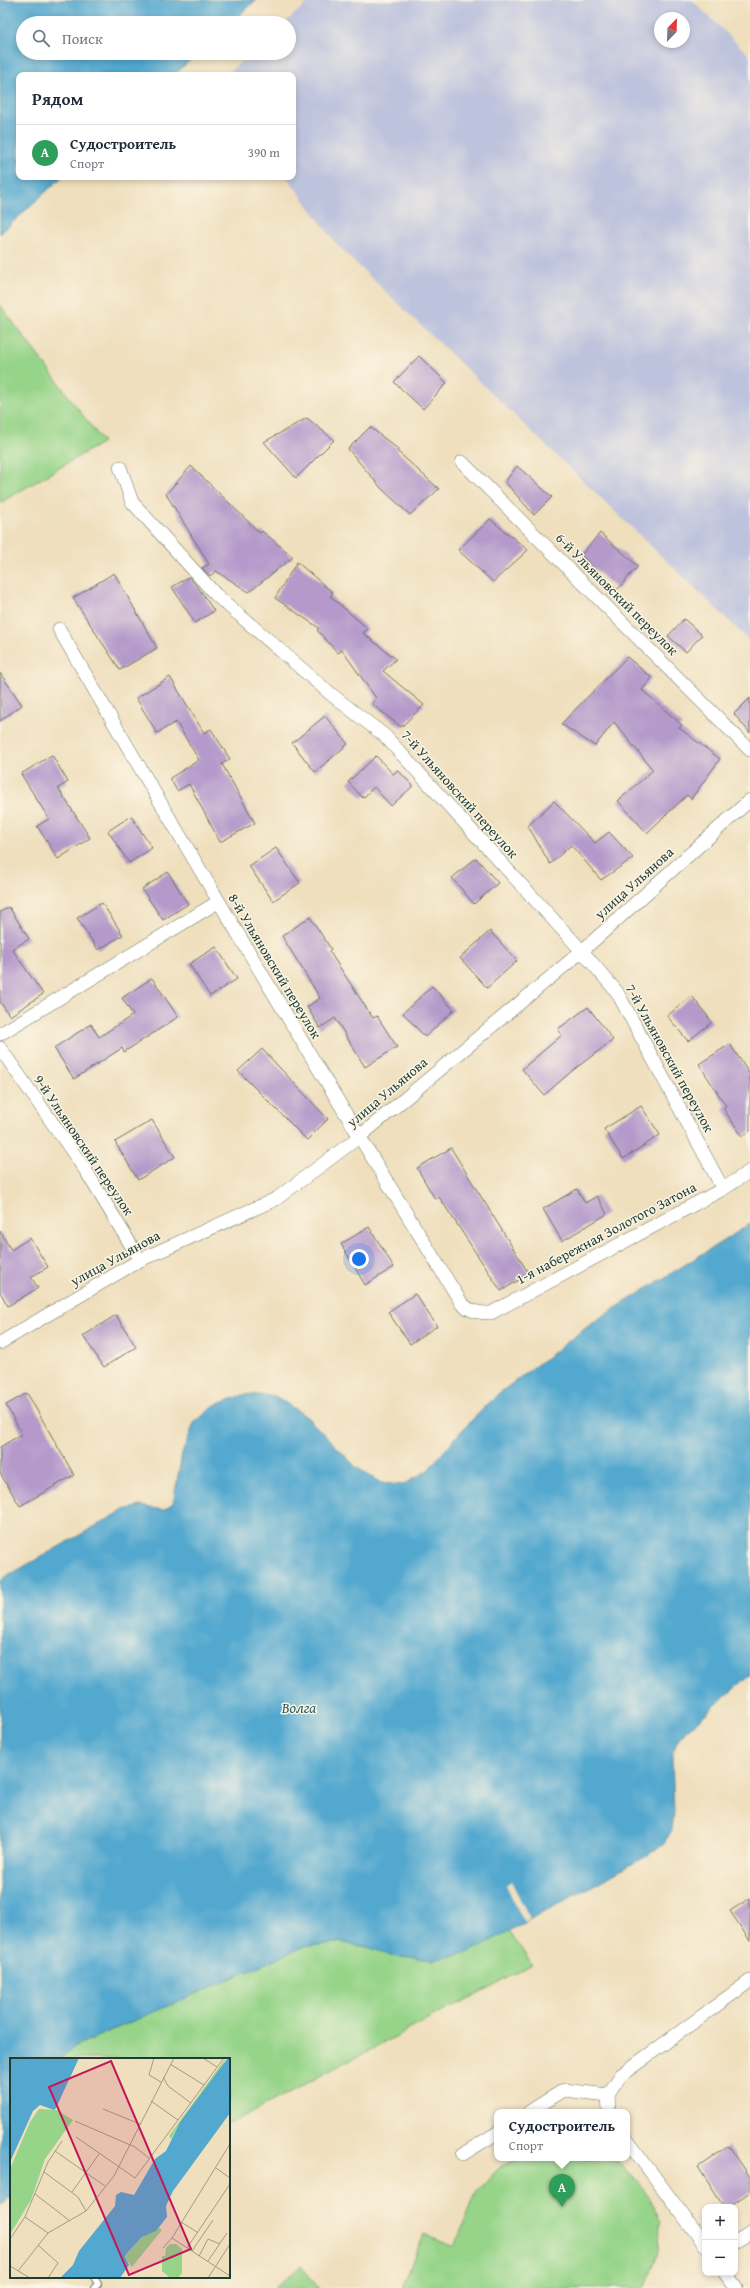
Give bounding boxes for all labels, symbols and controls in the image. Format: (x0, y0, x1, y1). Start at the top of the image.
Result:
north arrow (654, 12, 690, 48)
search box (16, 16, 296, 60)
icon: search (30, 27, 52, 49)
text: Поиск (62, 28, 103, 49)
text: Рядом (32, 86, 83, 111)
text: Судостроитель (70, 133, 176, 154)
text: A (41, 143, 49, 162)
text: 390 m (248, 143, 280, 162)
text: Спорт (70, 154, 104, 173)
street label: 6-й Ульяновский переулок (551, 528, 683, 660)
street label: 7-й Ульяновский переулок (397, 726, 523, 863)
street label: улица Ульянова (590, 842, 678, 924)
street label: 8-й Ульяновский переулок (224, 890, 327, 1043)
street label: 7-й Ульяновский переулок (621, 980, 719, 1136)
street label: улица Ульянова (342, 1052, 432, 1132)
street label: 9-й Ульяновский переулок (29, 1071, 139, 1220)
street label: 1-я набережная Золотого Затона (512, 1177, 700, 1289)
street label: улица Ульянова (66, 1225, 164, 1291)
your location (349, 1249, 369, 1269)
water label: Волга (281, 1697, 316, 1718)
inset map (10, 2058, 230, 2278)
popup (494, 2109, 630, 2161)
text: Судостроитель (509, 2115, 615, 2136)
text: Спорт (509, 2136, 543, 2155)
pin: A (549, 2174, 575, 2207)
map controls (702, 2204, 738, 2276)
button: + (702, 2204, 738, 2240)
button: − (702, 2240, 738, 2276)

